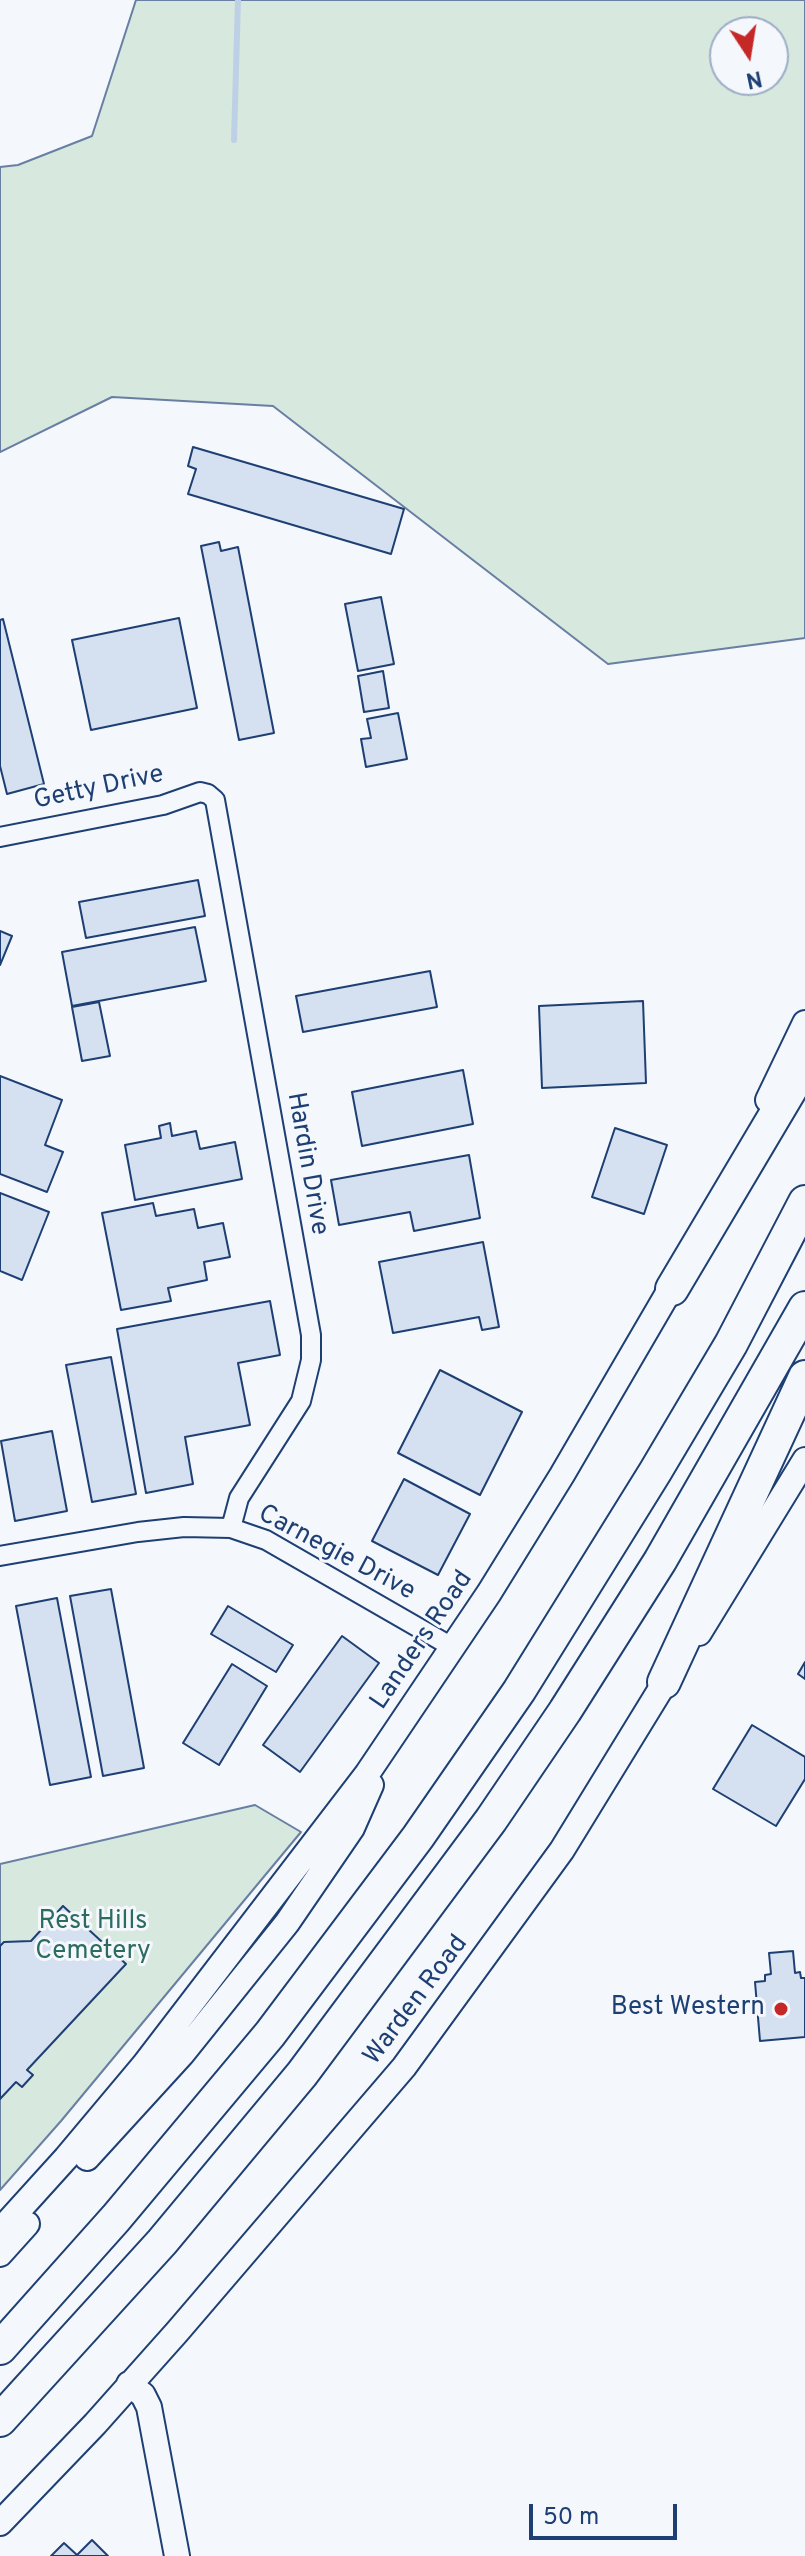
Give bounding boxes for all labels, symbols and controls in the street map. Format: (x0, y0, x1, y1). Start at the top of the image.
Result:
north arrow (709, 16, 789, 96)
text: N (743, 63, 764, 93)
street label: Getty Drive (31, 760, 167, 818)
street label: Hardin Drive (278, 1090, 334, 1238)
street label: Carnegie Drive (252, 1500, 420, 1608)
street label: Landers Road (365, 1566, 481, 1716)
park label: Rest Hills Cemetery (35, 1907, 151, 1968)
street label: Warden Road (358, 1930, 476, 2072)
place label: Best Western (611, 1993, 765, 2025)
marker: Best Western (772, 2000, 790, 2018)
scale bar (533, 2488, 681, 2538)
text: 50 m (543, 2503, 599, 2533)

